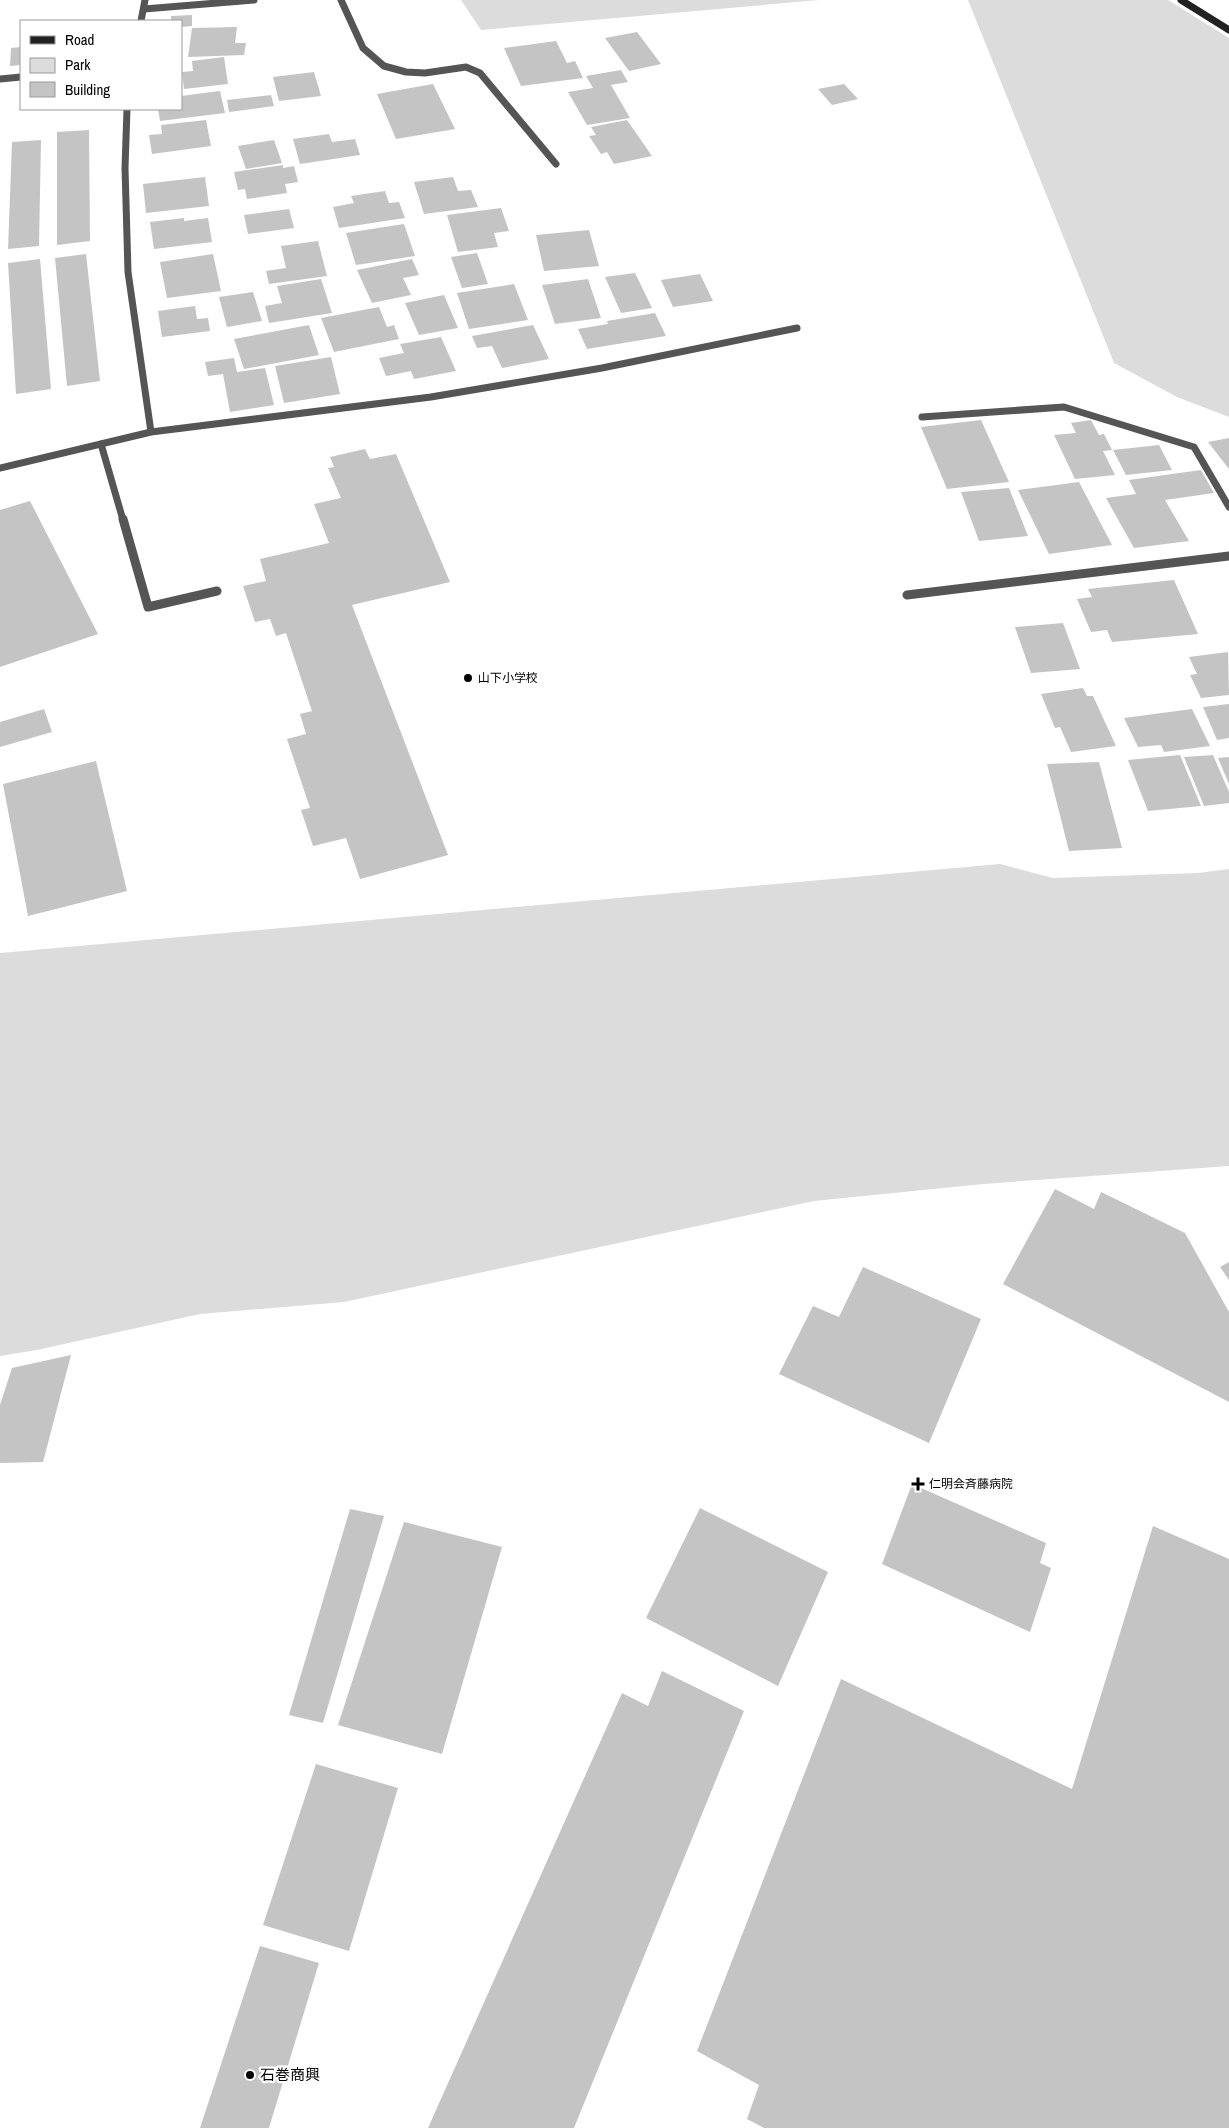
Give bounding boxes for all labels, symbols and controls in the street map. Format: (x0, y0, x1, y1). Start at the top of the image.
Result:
legend (20, 20, 182, 110)
text: Road (65, 29, 94, 50)
text: Park (65, 54, 91, 75)
text: Building (65, 79, 110, 100)
place label: 山下小学校 (478, 670, 538, 686)
marker: 山下小学校 (462, 672, 474, 684)
place label: 仁明会斉藤病院 (929, 1476, 1013, 1492)
marker: 仁明会斉藤病院 (911, 1477, 925, 1491)
place label: 石巻商興 (260, 2064, 320, 2085)
marker: 石巻商興 (244, 2069, 256, 2081)

